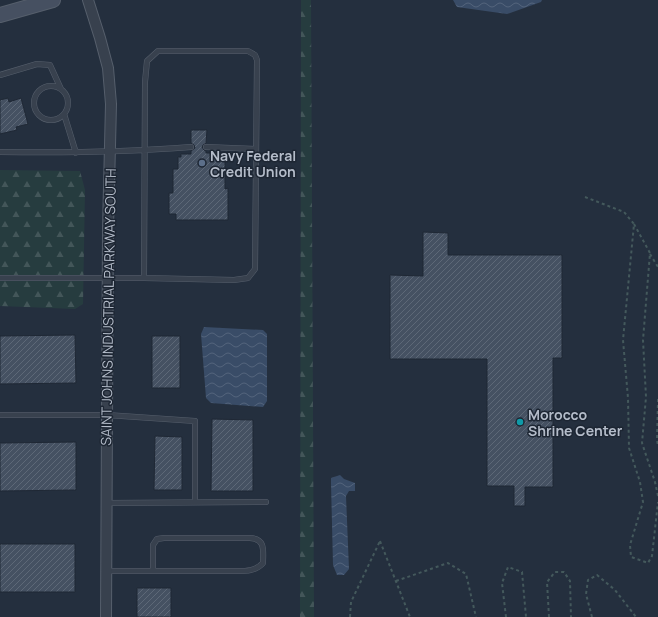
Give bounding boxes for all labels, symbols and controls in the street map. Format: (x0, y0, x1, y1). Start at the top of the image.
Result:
place label: Navy Federal Credit Union (210, 146, 296, 181)
marker: Navy Federal Credit Union (197, 158, 207, 168)
street label: SAINT JOHNS INDUSTRIAL PARKWAY SOUTH (96, 168, 120, 446)
place label: Morocco Shrine Center (528, 405, 623, 440)
marker: Morocco Shrine Center (515, 417, 525, 427)

